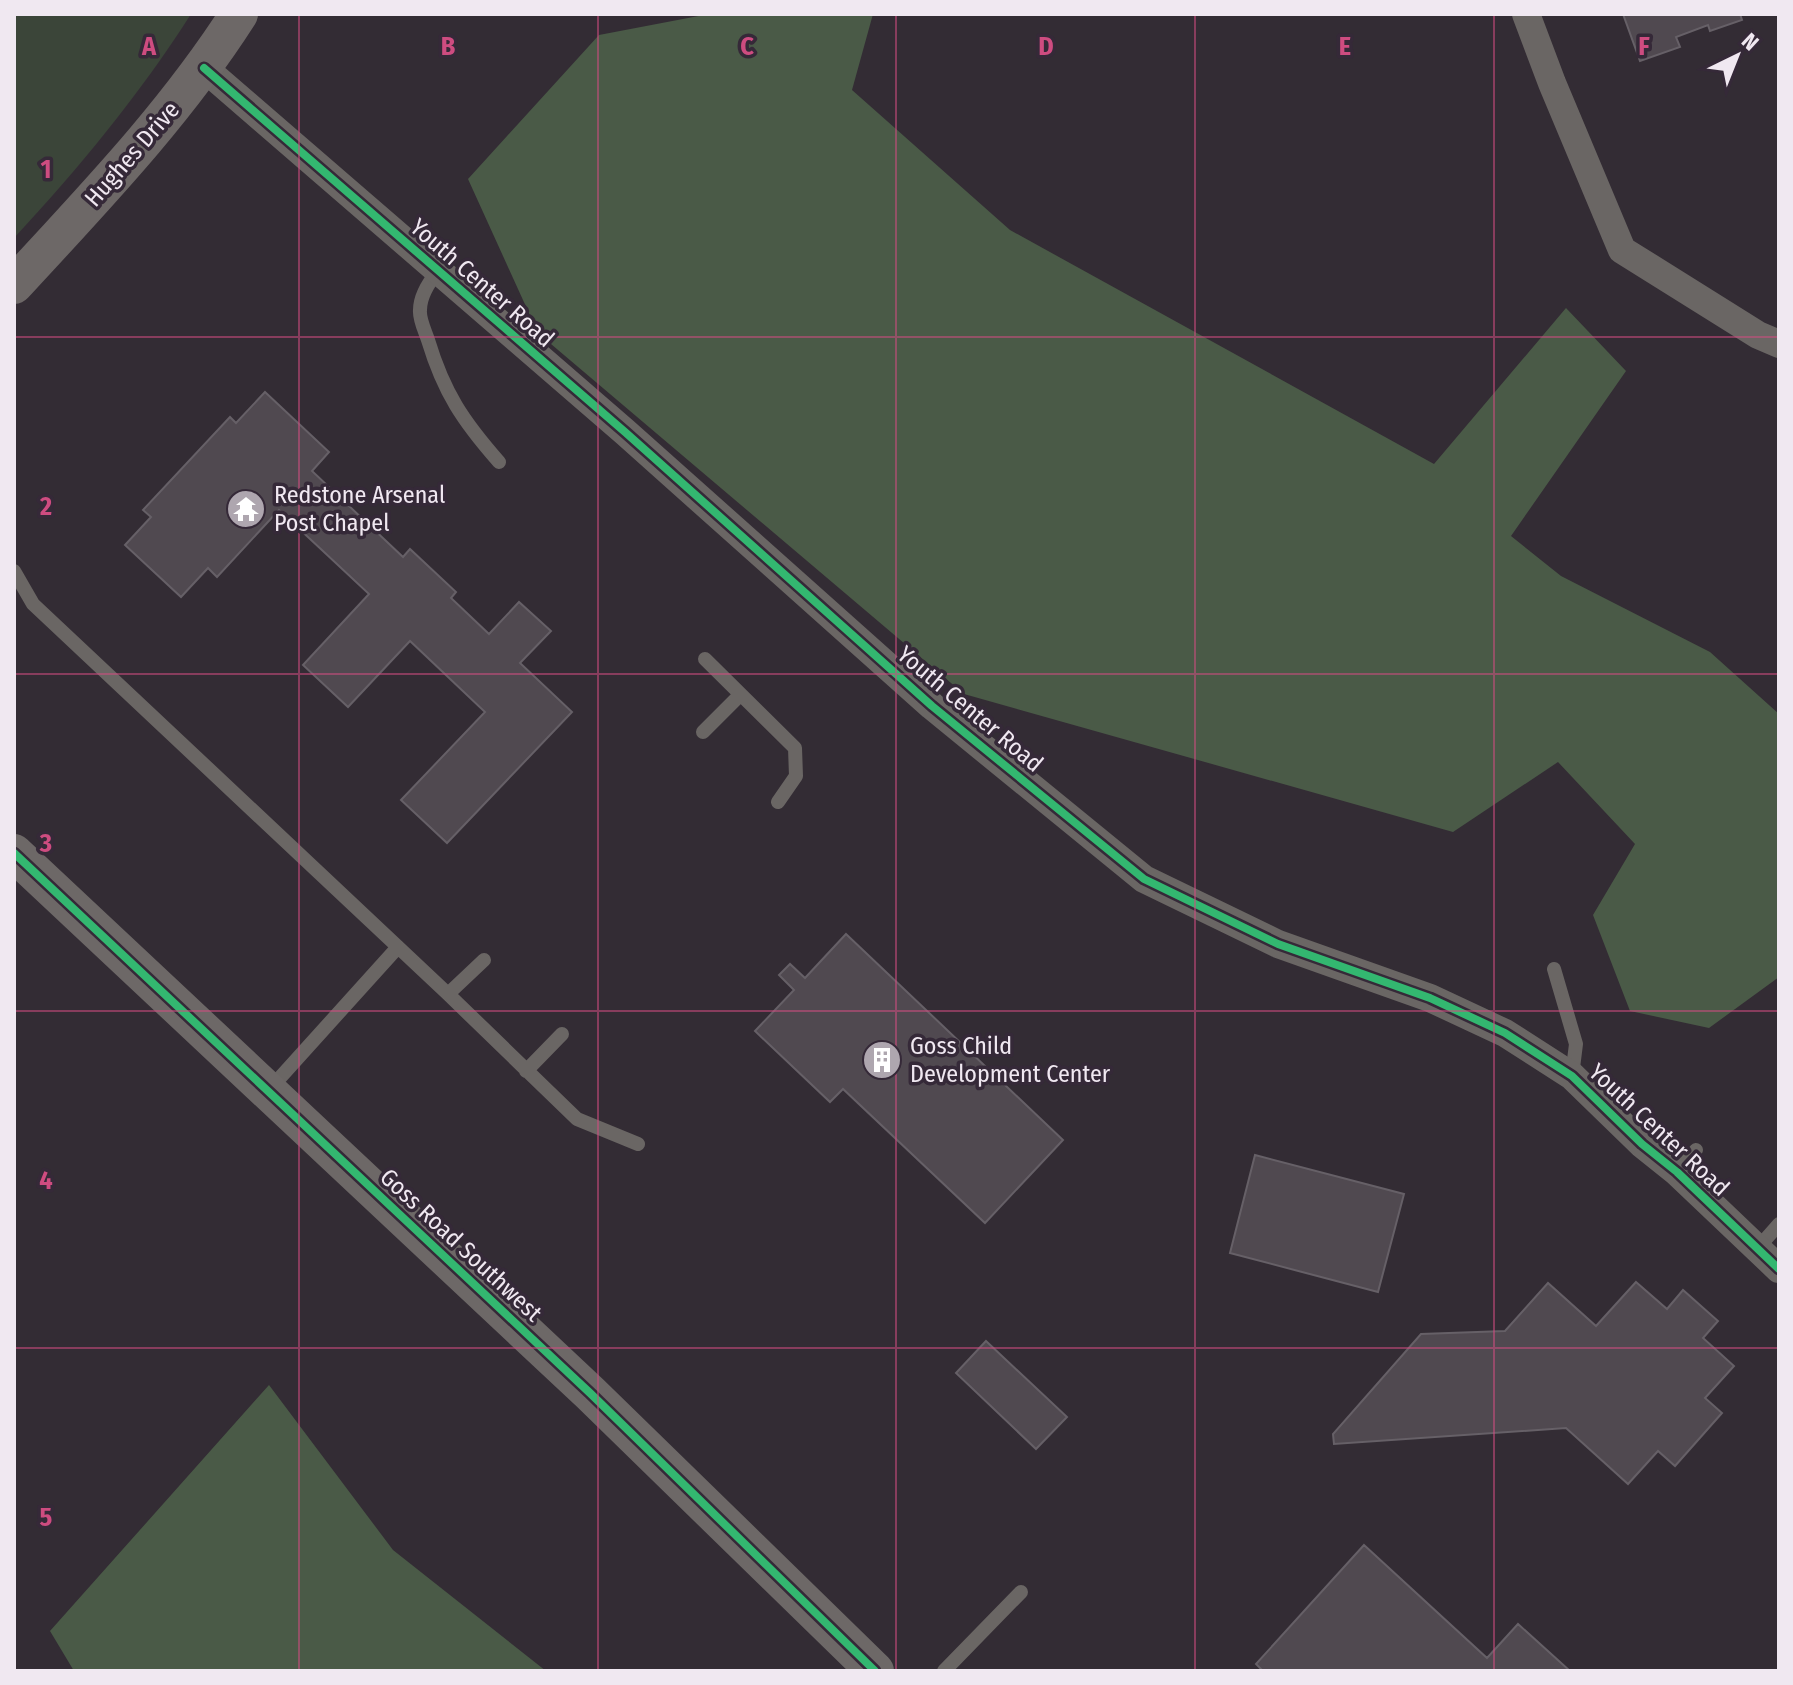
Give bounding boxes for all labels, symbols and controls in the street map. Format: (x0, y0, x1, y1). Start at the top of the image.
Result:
north arrow (1697, 16, 1777, 96)
text: N (1736, 27, 1764, 56)
text: A (141, 31, 157, 62)
text: B (441, 31, 456, 62)
text: C (740, 31, 754, 62)
text: D (1038, 31, 1054, 62)
text: E (1339, 31, 1351, 62)
text: F (1638, 31, 1650, 62)
street label: Hughes Drive (79, 96, 185, 212)
text: 1 (41, 154, 52, 185)
street label: Youth Center Road (404, 213, 560, 353)
place label: Redstone Arsenal Post Chapel (274, 481, 445, 537)
temple icon: Redstone Arsenal Post Chapel (225, 488, 267, 530)
text: 2 (39, 491, 52, 522)
street label: Youth Center Road (892, 640, 1048, 778)
text: 3 (39, 828, 52, 859)
place label: Goss Child Development Center (910, 1032, 1111, 1088)
building icon: Goss Child Development Center (861, 1039, 903, 1081)
street label: Youth Center Road (1583, 1058, 1735, 1202)
street label: Goss Road Southwest (374, 1163, 548, 1327)
text: 4 (39, 1165, 53, 1196)
text: 5 (40, 1502, 53, 1533)

